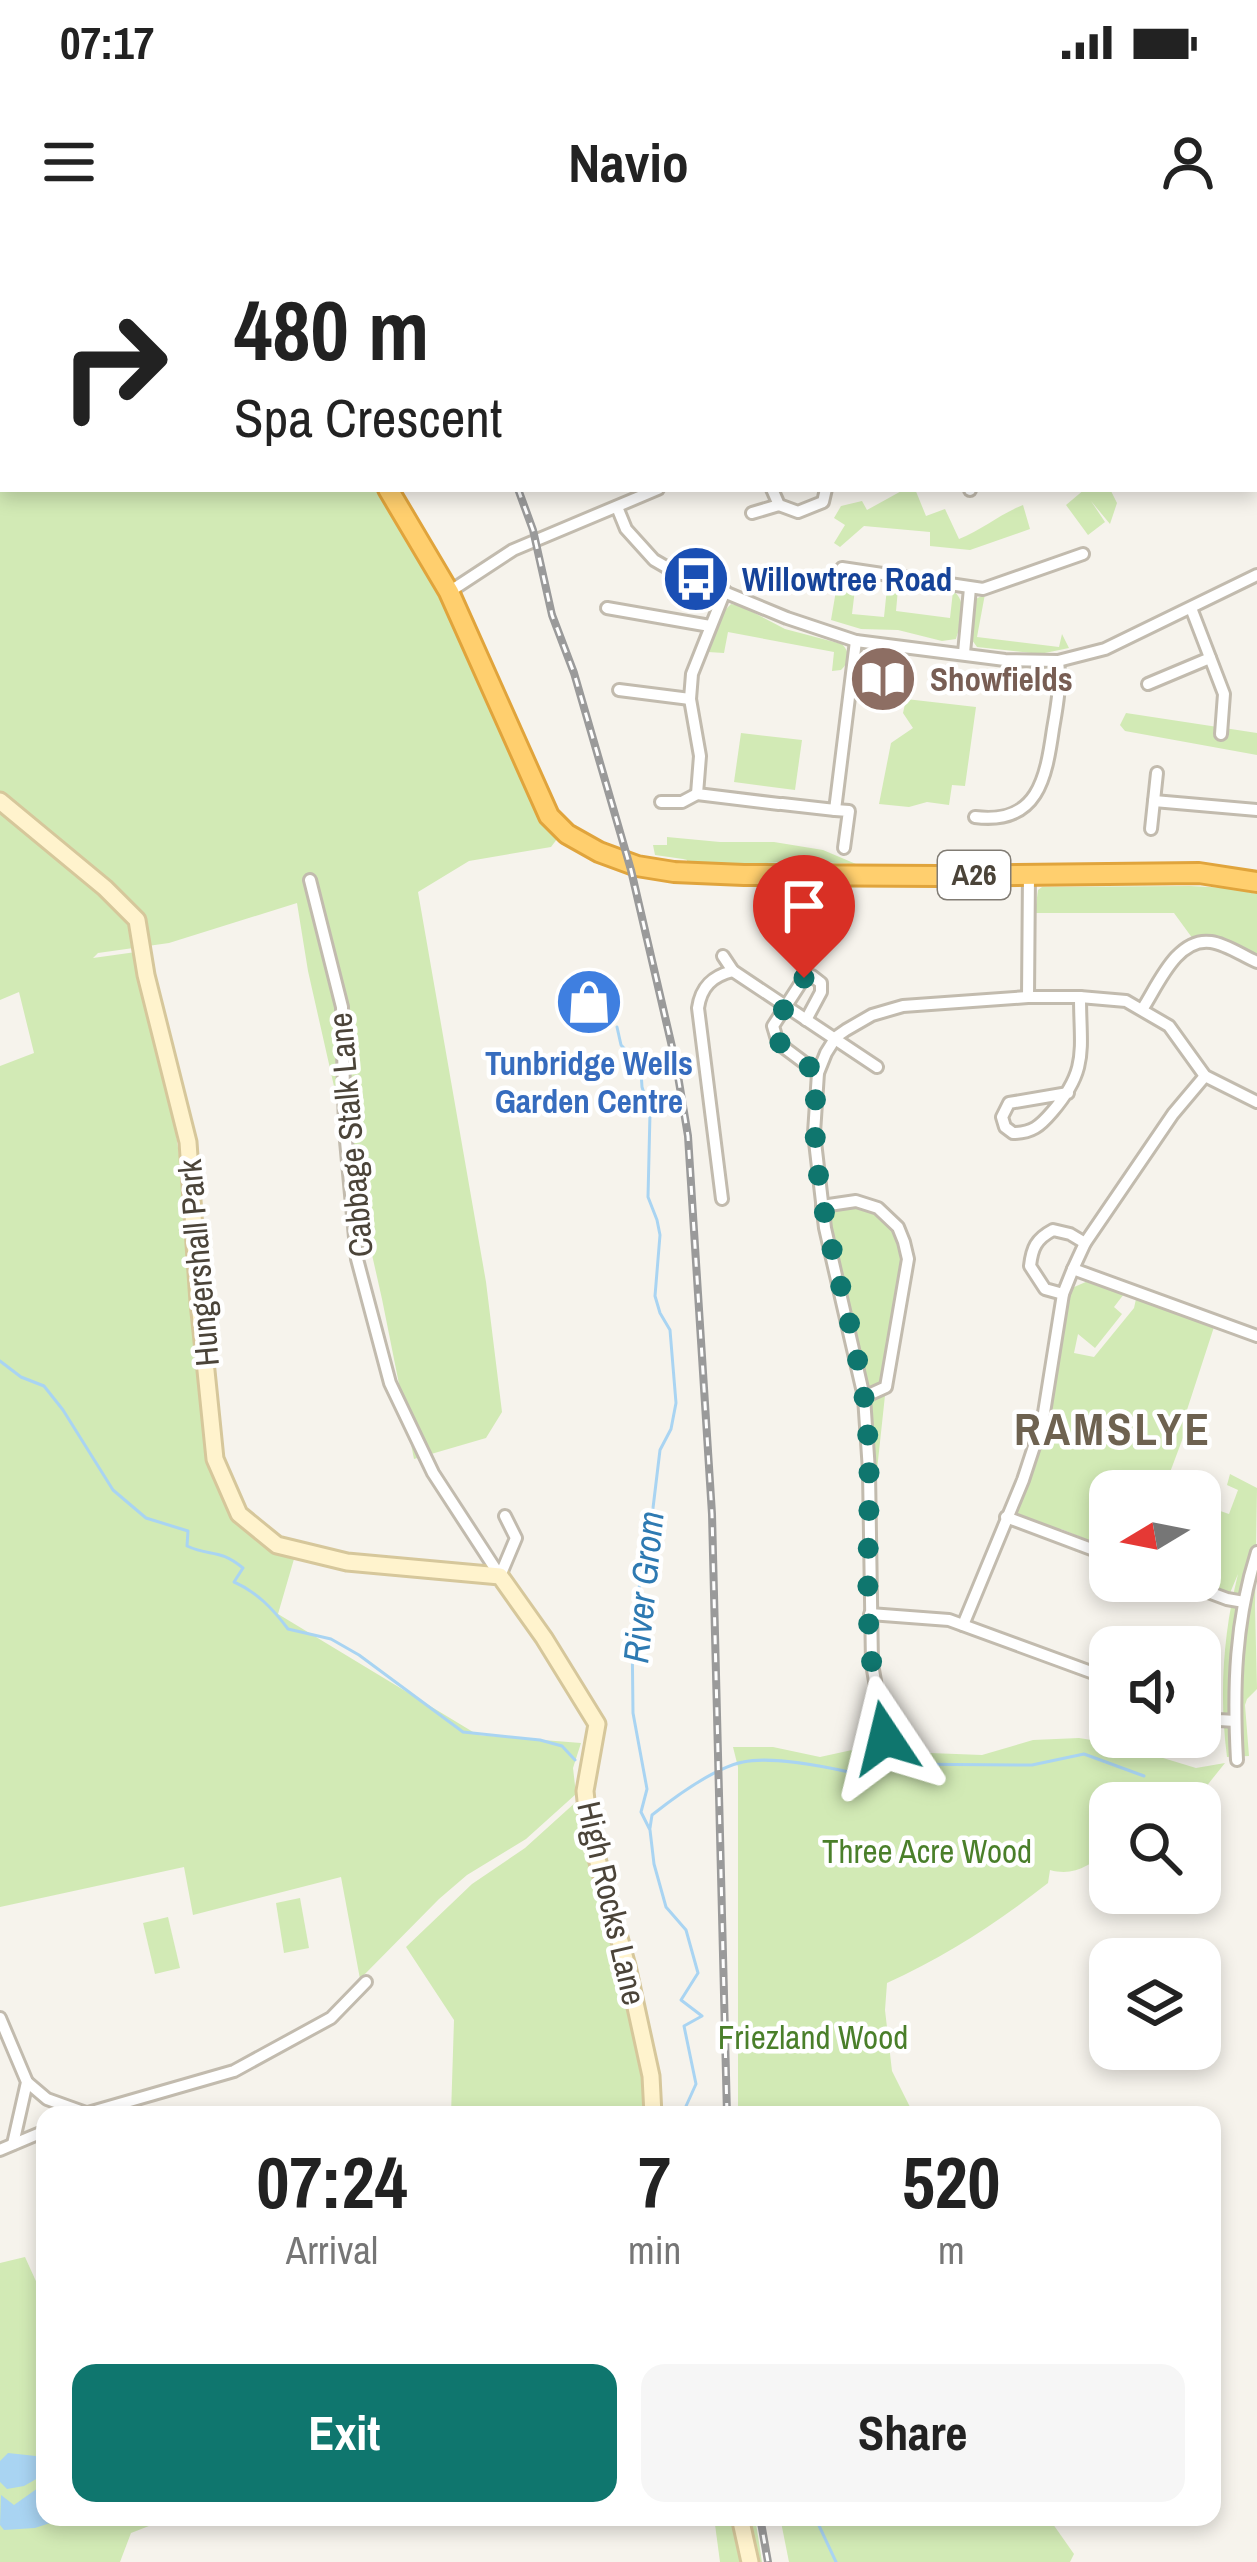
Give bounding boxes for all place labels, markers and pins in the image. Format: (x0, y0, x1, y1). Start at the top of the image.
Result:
bus stop icon: Willowtree Road (661, 544, 731, 614)
place label: Willowtree Road (742, 557, 952, 601)
library icon: Showfields (848, 644, 918, 714)
place label: Showfields (930, 657, 1073, 701)
pin (753, 855, 855, 978)
shop icon: Tunbridge Wells Garden Centre (554, 967, 624, 1037)
place label: Tunbridge Wells Garden Centre (485, 1041, 693, 1123)

